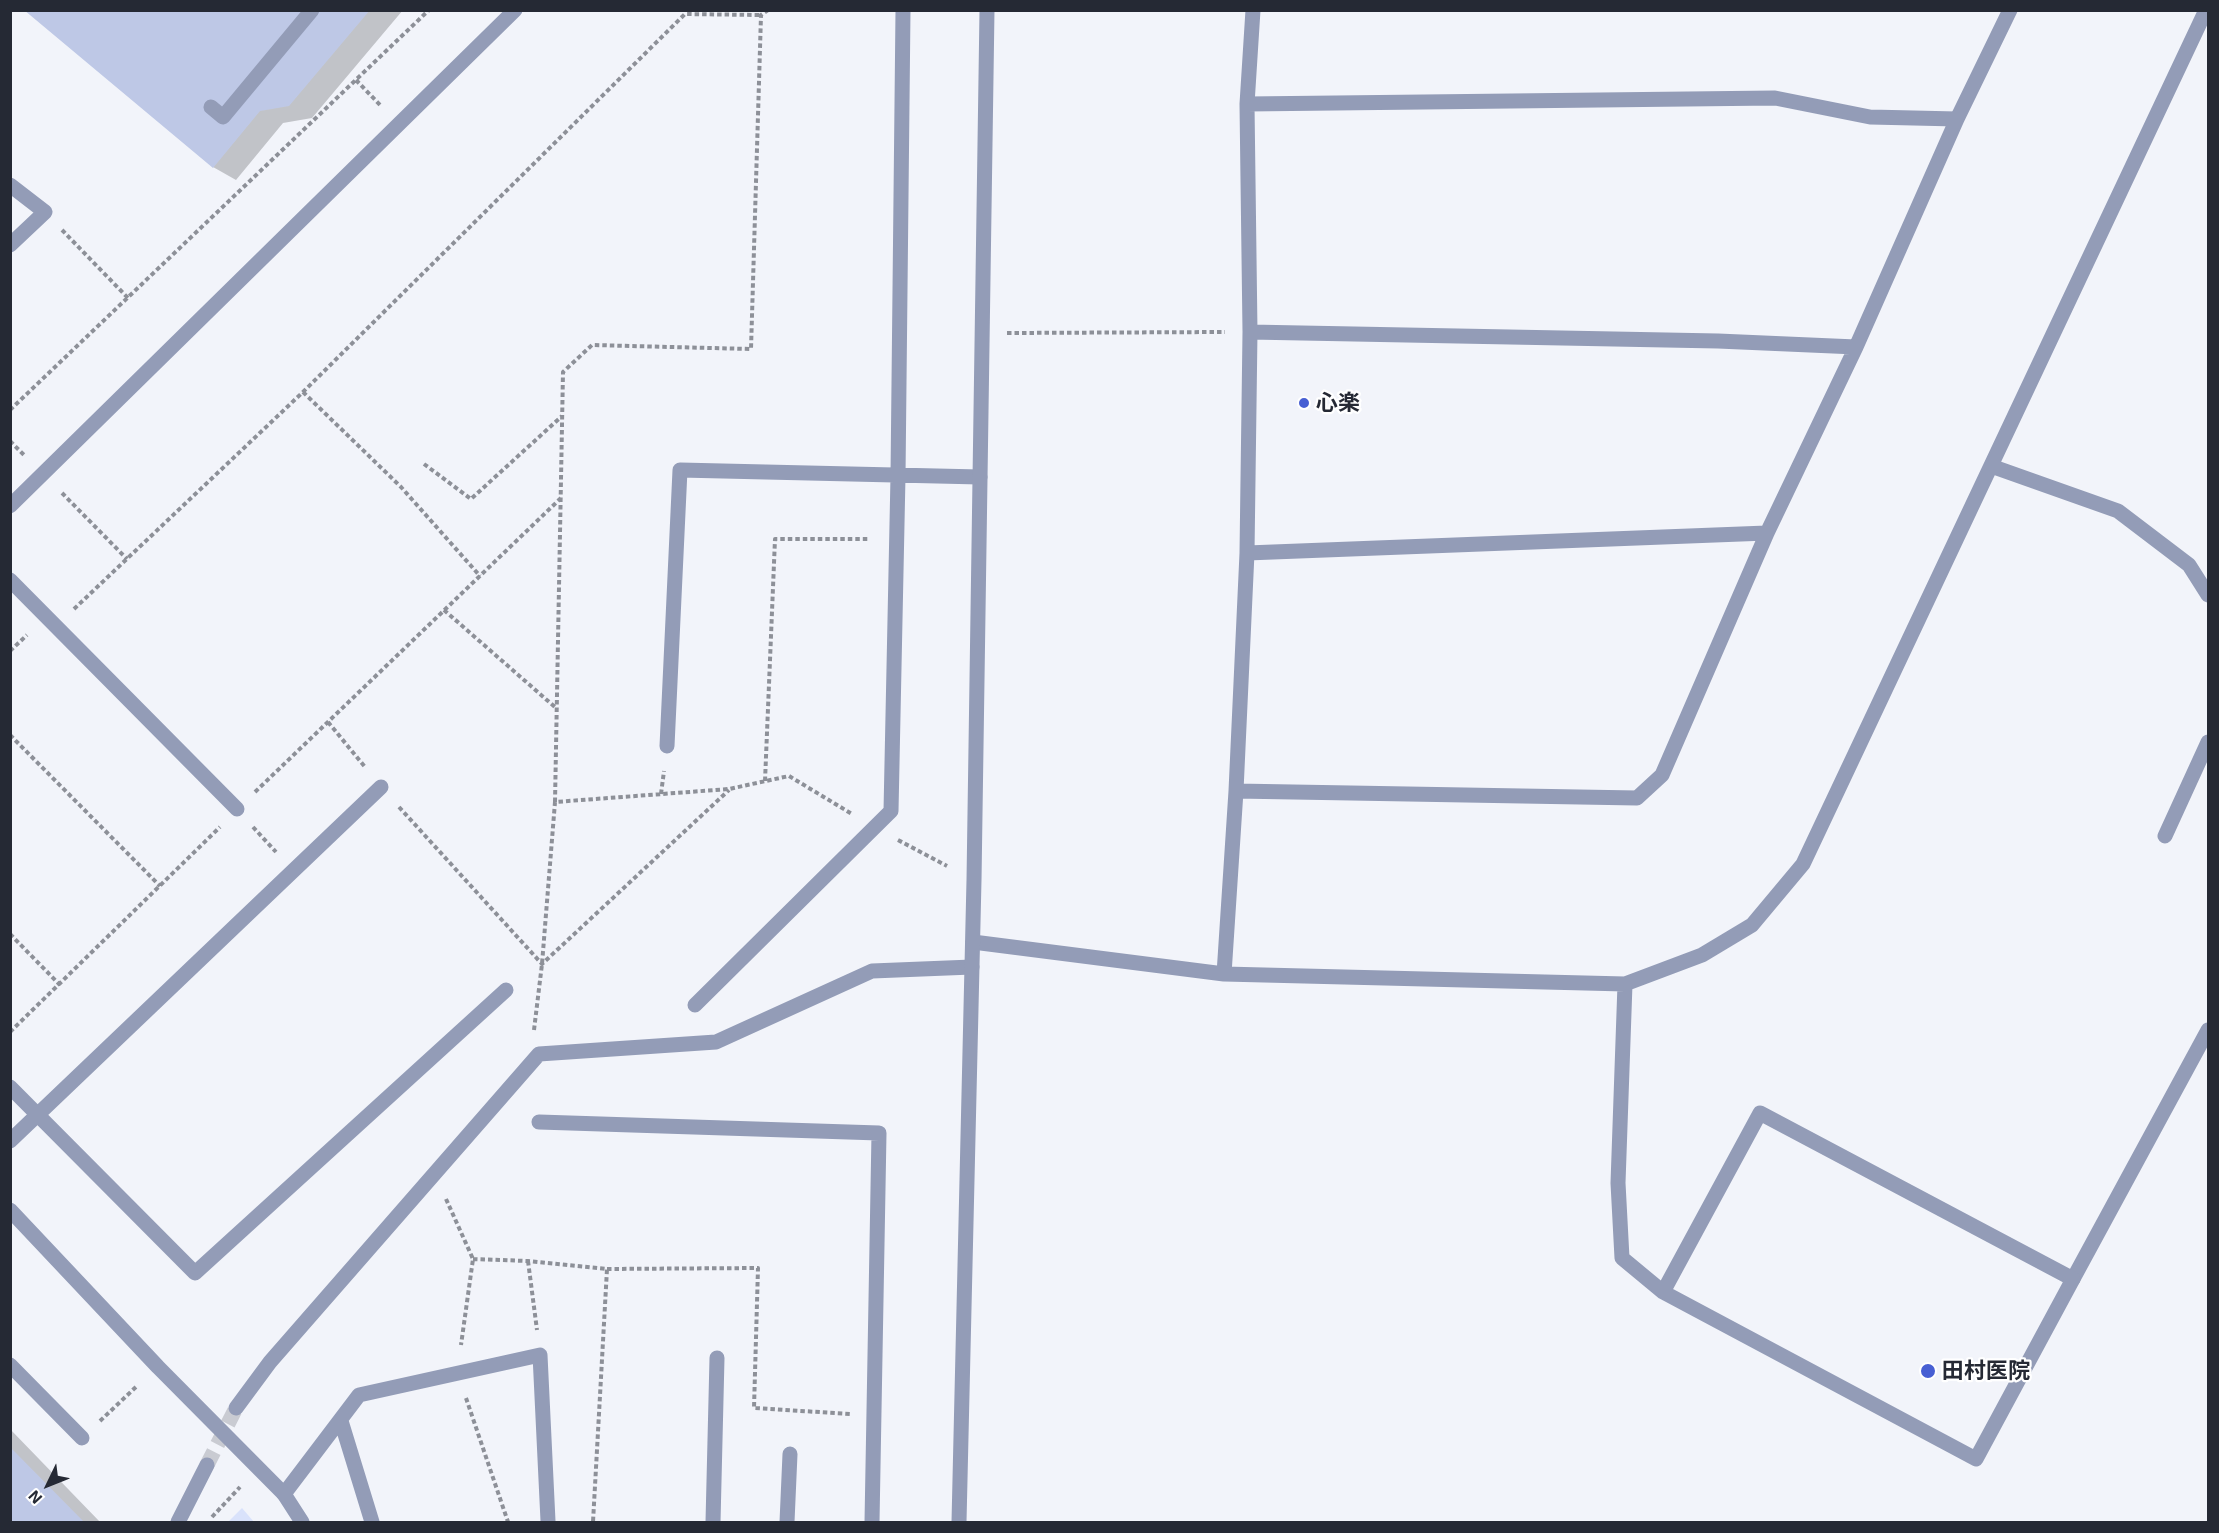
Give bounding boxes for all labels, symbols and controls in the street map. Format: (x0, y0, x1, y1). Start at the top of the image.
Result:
place label: 心楽 (1316, 390, 1360, 416)
marker: 心楽 (1297, 396, 1311, 410)
place label: 田村医院 (1942, 1358, 2030, 1384)
marker: 田村医院 (1919, 1362, 1937, 1380)
north arrow (18, 1455, 78, 1515)
text: N (24, 1487, 45, 1508)

